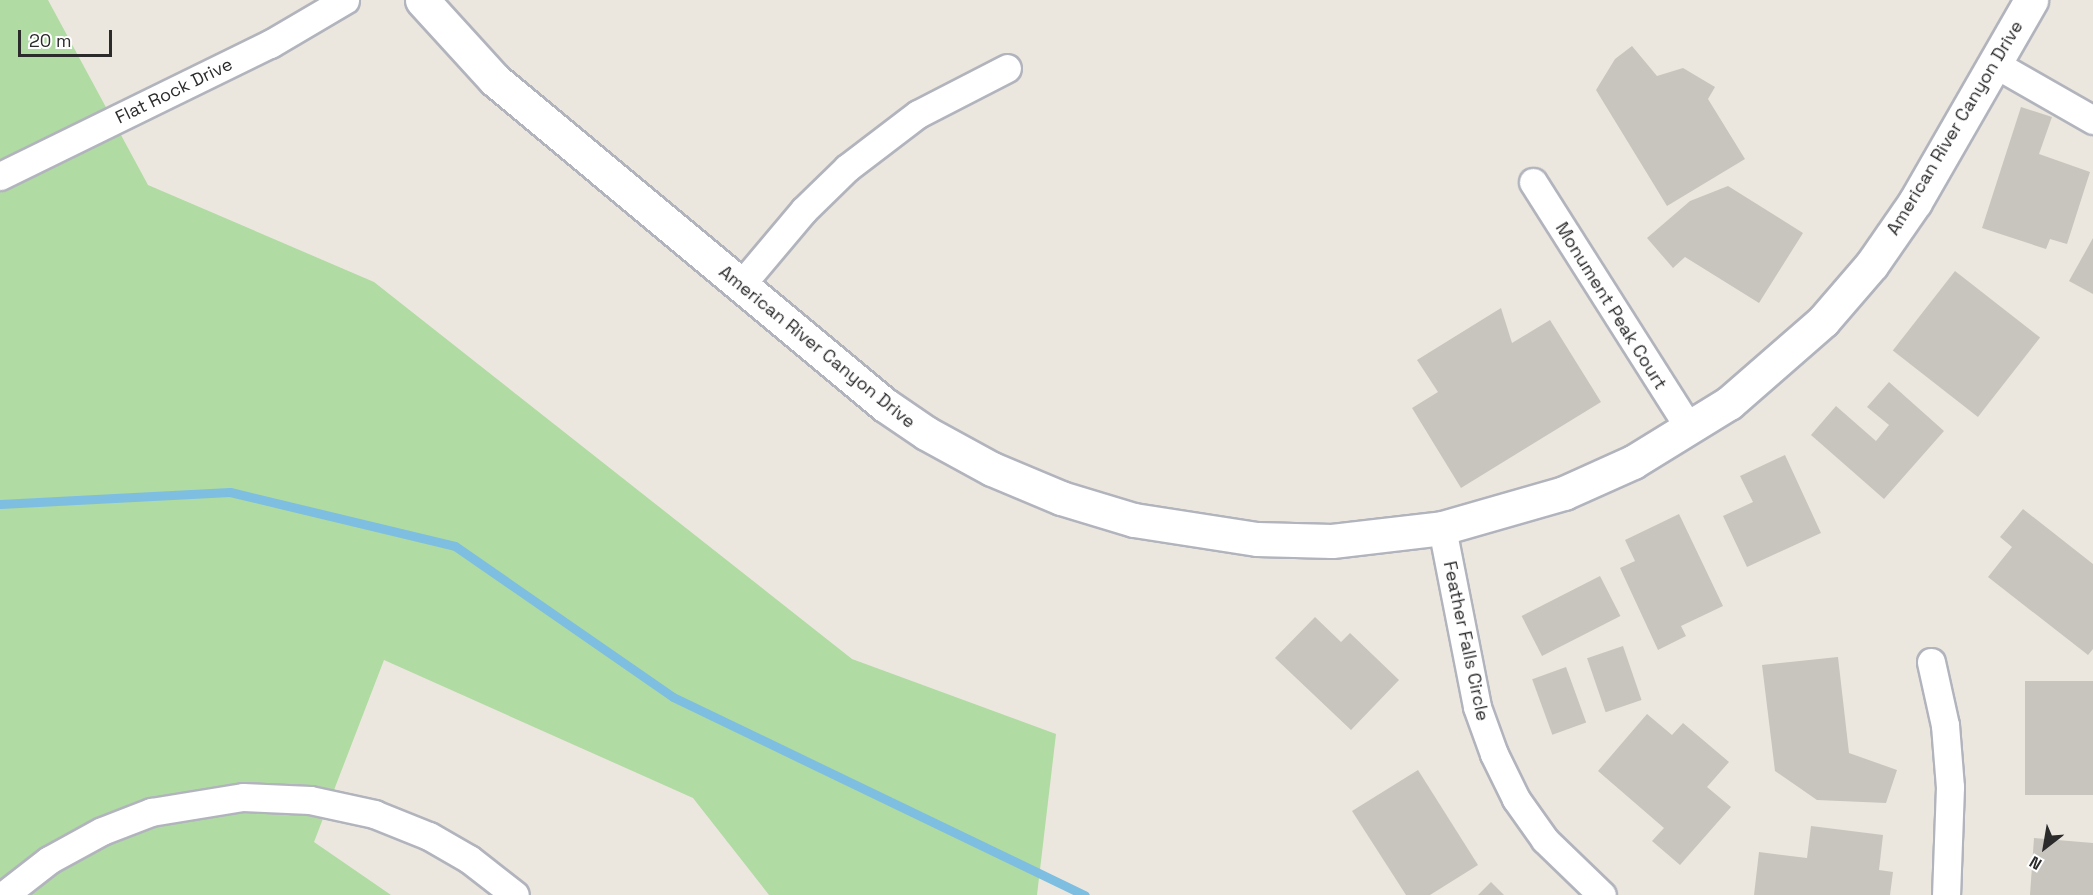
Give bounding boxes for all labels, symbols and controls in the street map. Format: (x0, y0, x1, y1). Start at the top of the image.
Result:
street label: American River Canyon Drive (1882, 17, 2028, 239)
scale bar (21, 18, 116, 56)
text: 20 m (29, 29, 72, 52)
street label: Flat Rock Drive (112, 53, 236, 129)
street label: Monument Peak Court (1551, 218, 1671, 394)
street label: American River Canyon Drive (714, 261, 920, 433)
street label: Feather Falls Circle (1439, 559, 1493, 723)
north arrow (2015, 817, 2075, 877)
text: N (2025, 851, 2045, 875)

